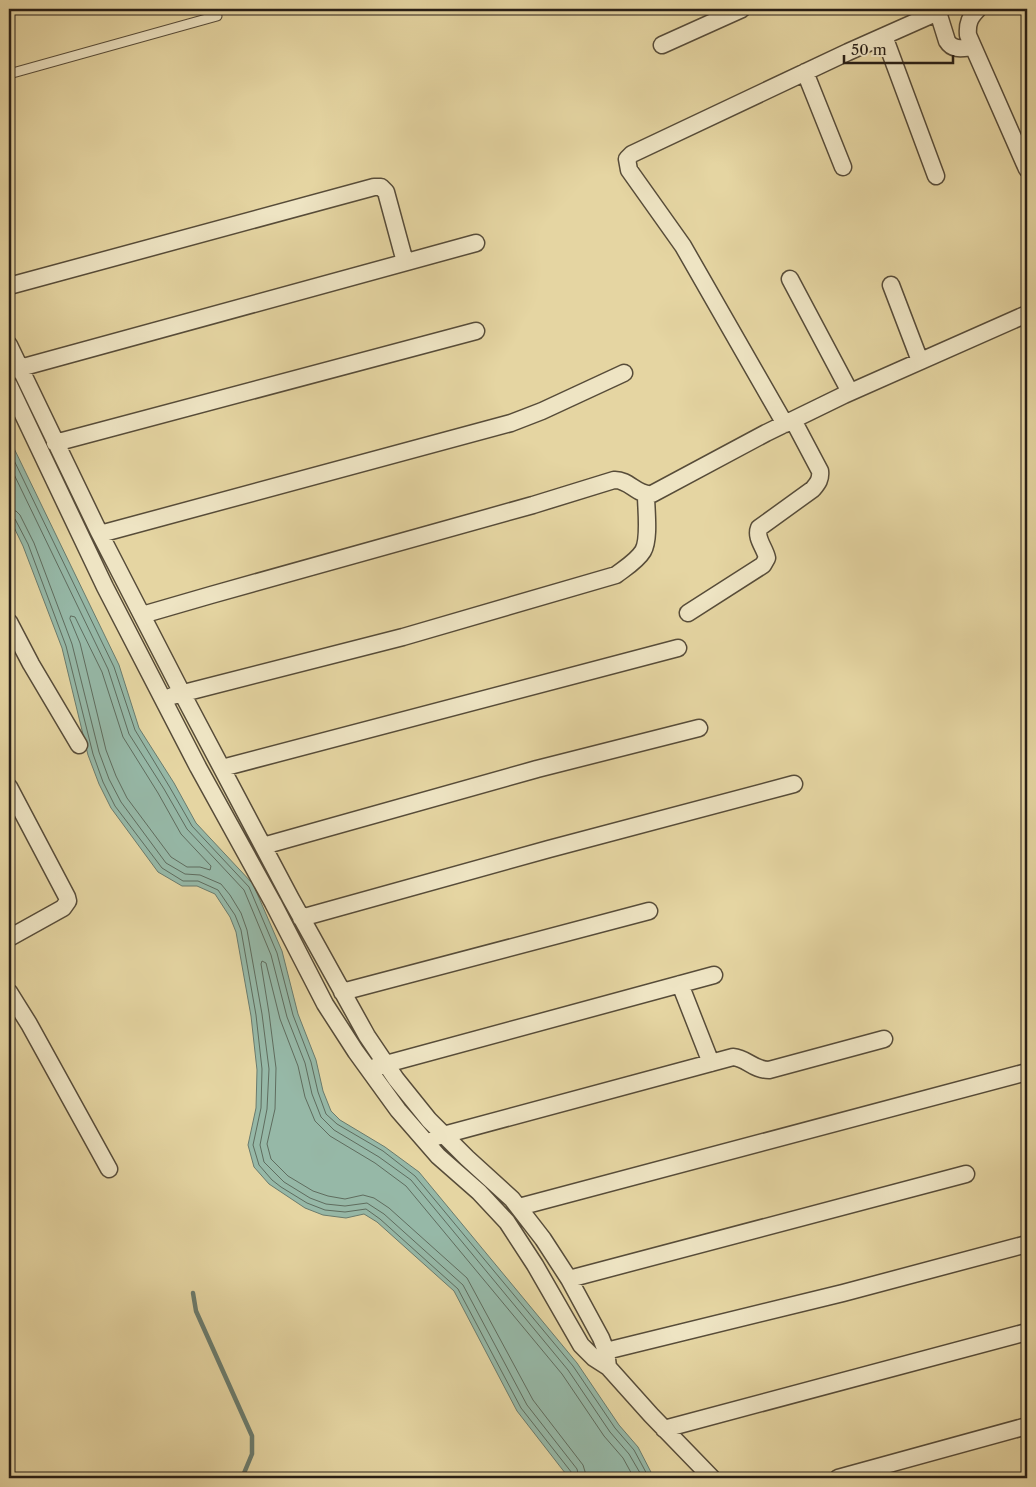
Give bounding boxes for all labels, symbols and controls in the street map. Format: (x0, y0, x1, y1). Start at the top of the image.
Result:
scale bar (844, 32, 952, 64)
text: 50 m (851, 40, 887, 59)

